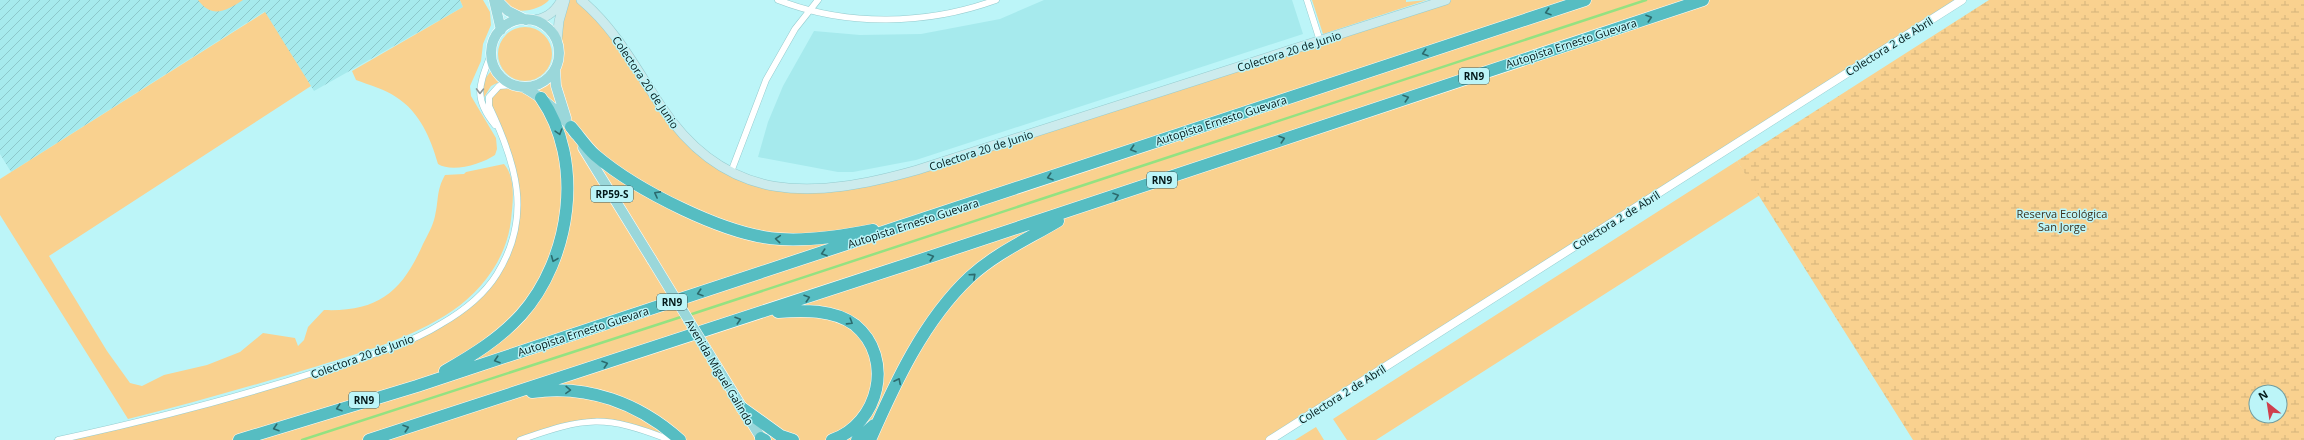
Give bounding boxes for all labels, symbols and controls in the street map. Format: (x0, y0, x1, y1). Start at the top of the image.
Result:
one-way arrow (1545, 7, 1552, 16)
street label: Colectora 2 de Abril (1842, 13, 1936, 79)
one-way arrow (1645, 14, 1652, 23)
street label: Autopista Ernesto Guevara (1503, 15, 1639, 71)
street label: Colectora 20 de Junio (1235, 27, 1343, 75)
street label: Colectora 20 de Junio (609, 33, 683, 132)
one-way arrow (1422, 48, 1429, 57)
road number: RN9 (1459, 68, 1489, 84)
one-way arrow (476, 88, 484, 94)
street label: Autopista Ernesto Guevara (1153, 92, 1289, 148)
one-way arrow (1402, 94, 1409, 103)
street label: Colectora 20 de Junio (927, 126, 1035, 174)
one-way arrow (554, 128, 563, 135)
one-way arrow (1279, 135, 1286, 144)
one-way arrow (1129, 145, 1136, 153)
one-way arrow (1046, 172, 1053, 181)
road number: RN9 (1147, 172, 1177, 188)
road number: RP59-S (591, 186, 633, 202)
street label: Colectora 2 de Abril (1569, 187, 1663, 253)
one-way arrow (654, 192, 661, 199)
one-way arrow (1113, 192, 1120, 201)
street label: Autopista Ernesto Guevara (845, 195, 981, 251)
park label: Reserva Ecológica San Jorge (2017, 206, 2107, 234)
one-way arrow (775, 234, 781, 243)
one-way arrow (820, 248, 827, 256)
one-way arrow (927, 253, 934, 262)
one-way arrow (550, 256, 558, 263)
one-way arrow (968, 273, 976, 280)
one-way arrow (697, 288, 704, 297)
road number: RN9 (657, 294, 687, 310)
one-way arrow (804, 294, 811, 302)
street label: Autopista Ernesto Guevara (515, 303, 651, 359)
street label: Avenida Miguel Galindo (682, 316, 758, 428)
one-way arrow (734, 317, 741, 325)
one-way arrow (846, 318, 853, 325)
street label: Colectora 20 de Junio (308, 330, 416, 382)
one-way arrow (493, 355, 500, 363)
one-way arrow (601, 360, 608, 368)
street label: Colectora 2 de Abril (1295, 361, 1389, 427)
one-way arrow (893, 378, 901, 385)
north arrow (2248, 384, 2288, 424)
one-way arrow (565, 386, 571, 395)
text: N (2255, 386, 2270, 404)
road number: RN9 (349, 392, 379, 408)
one-way arrow (336, 404, 343, 412)
one-way arrow (273, 424, 280, 432)
one-way arrow (402, 424, 409, 433)

